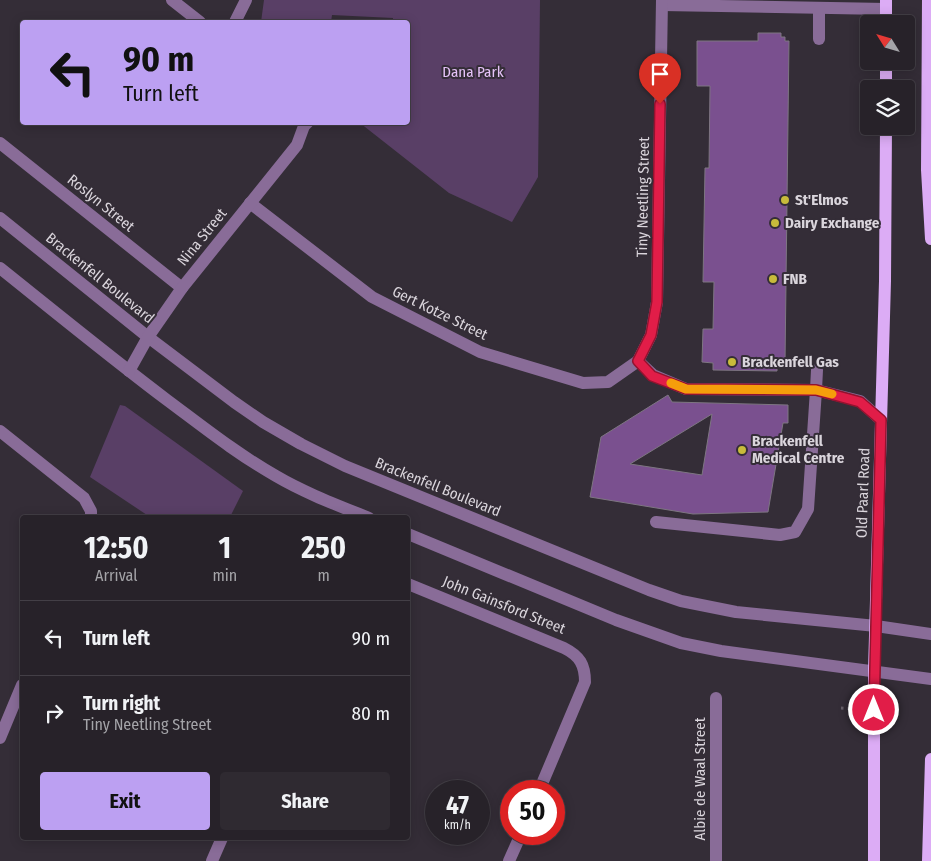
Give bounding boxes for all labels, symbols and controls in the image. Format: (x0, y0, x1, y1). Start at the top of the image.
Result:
north arrow (860, 15, 915, 70)
map controls (860, 15, 915, 135)
text: 90 m (123, 38, 194, 80)
icon: left (40, 40, 105, 105)
pin (639, 53, 681, 104)
icon: arrive (646, 60, 674, 88)
park label: Dana Park (442, 63, 504, 81)
text: Turn left (123, 80, 199, 107)
button: layers (860, 80, 915, 135)
street label: Tiny Neetling Street (633, 136, 653, 257)
street label: Roslyn Street (64, 170, 138, 236)
place label: St'Elmos (795, 191, 849, 209)
marker: St'Elmos (779, 194, 791, 206)
street label: Nina Street (173, 205, 231, 269)
place label: Dairy Exchange (785, 214, 880, 232)
marker: Dairy Exchange (769, 217, 781, 229)
street label: Brackenfell Boulevard (42, 229, 158, 327)
place label: FNB (783, 270, 808, 288)
marker: FNB (767, 273, 779, 285)
street label: Gert Kotze Street (389, 282, 491, 344)
place label: Brackenfell Gas (742, 353, 839, 371)
marker: Brackenfell Gas (726, 356, 738, 368)
place label: Brackenfell Medical Centre (752, 432, 845, 467)
marker: Brackenfell Medical Centre (736, 444, 748, 456)
street label: Old Paarl Road (852, 448, 874, 538)
street label: Brackenfell Boulevard (372, 454, 504, 520)
text: 12:50 (84, 530, 149, 566)
text: 1 (219, 530, 231, 566)
text: 250 (301, 530, 346, 566)
text: Arrival (95, 566, 137, 585)
text: min (213, 566, 237, 585)
text: m (317, 566, 330, 585)
street label: John Gainsford Street (440, 572, 568, 638)
icon: left (40, 624, 68, 652)
text: Turn left (83, 627, 150, 650)
text: 90 m (352, 627, 390, 650)
position arrow (847, 683, 899, 735)
text: Turn right (83, 692, 160, 715)
icon: right (40, 699, 68, 727)
text: 80 m (352, 702, 390, 725)
text: Tiny Neetling Street (83, 715, 212, 734)
street label: Albie de Waal Street (691, 717, 709, 841)
button: Exit (40, 772, 210, 830)
button: Share (220, 772, 390, 830)
speed limit sign: 50 (500, 780, 565, 845)
text: 47 (446, 791, 469, 821)
text: km/h (444, 818, 471, 832)

